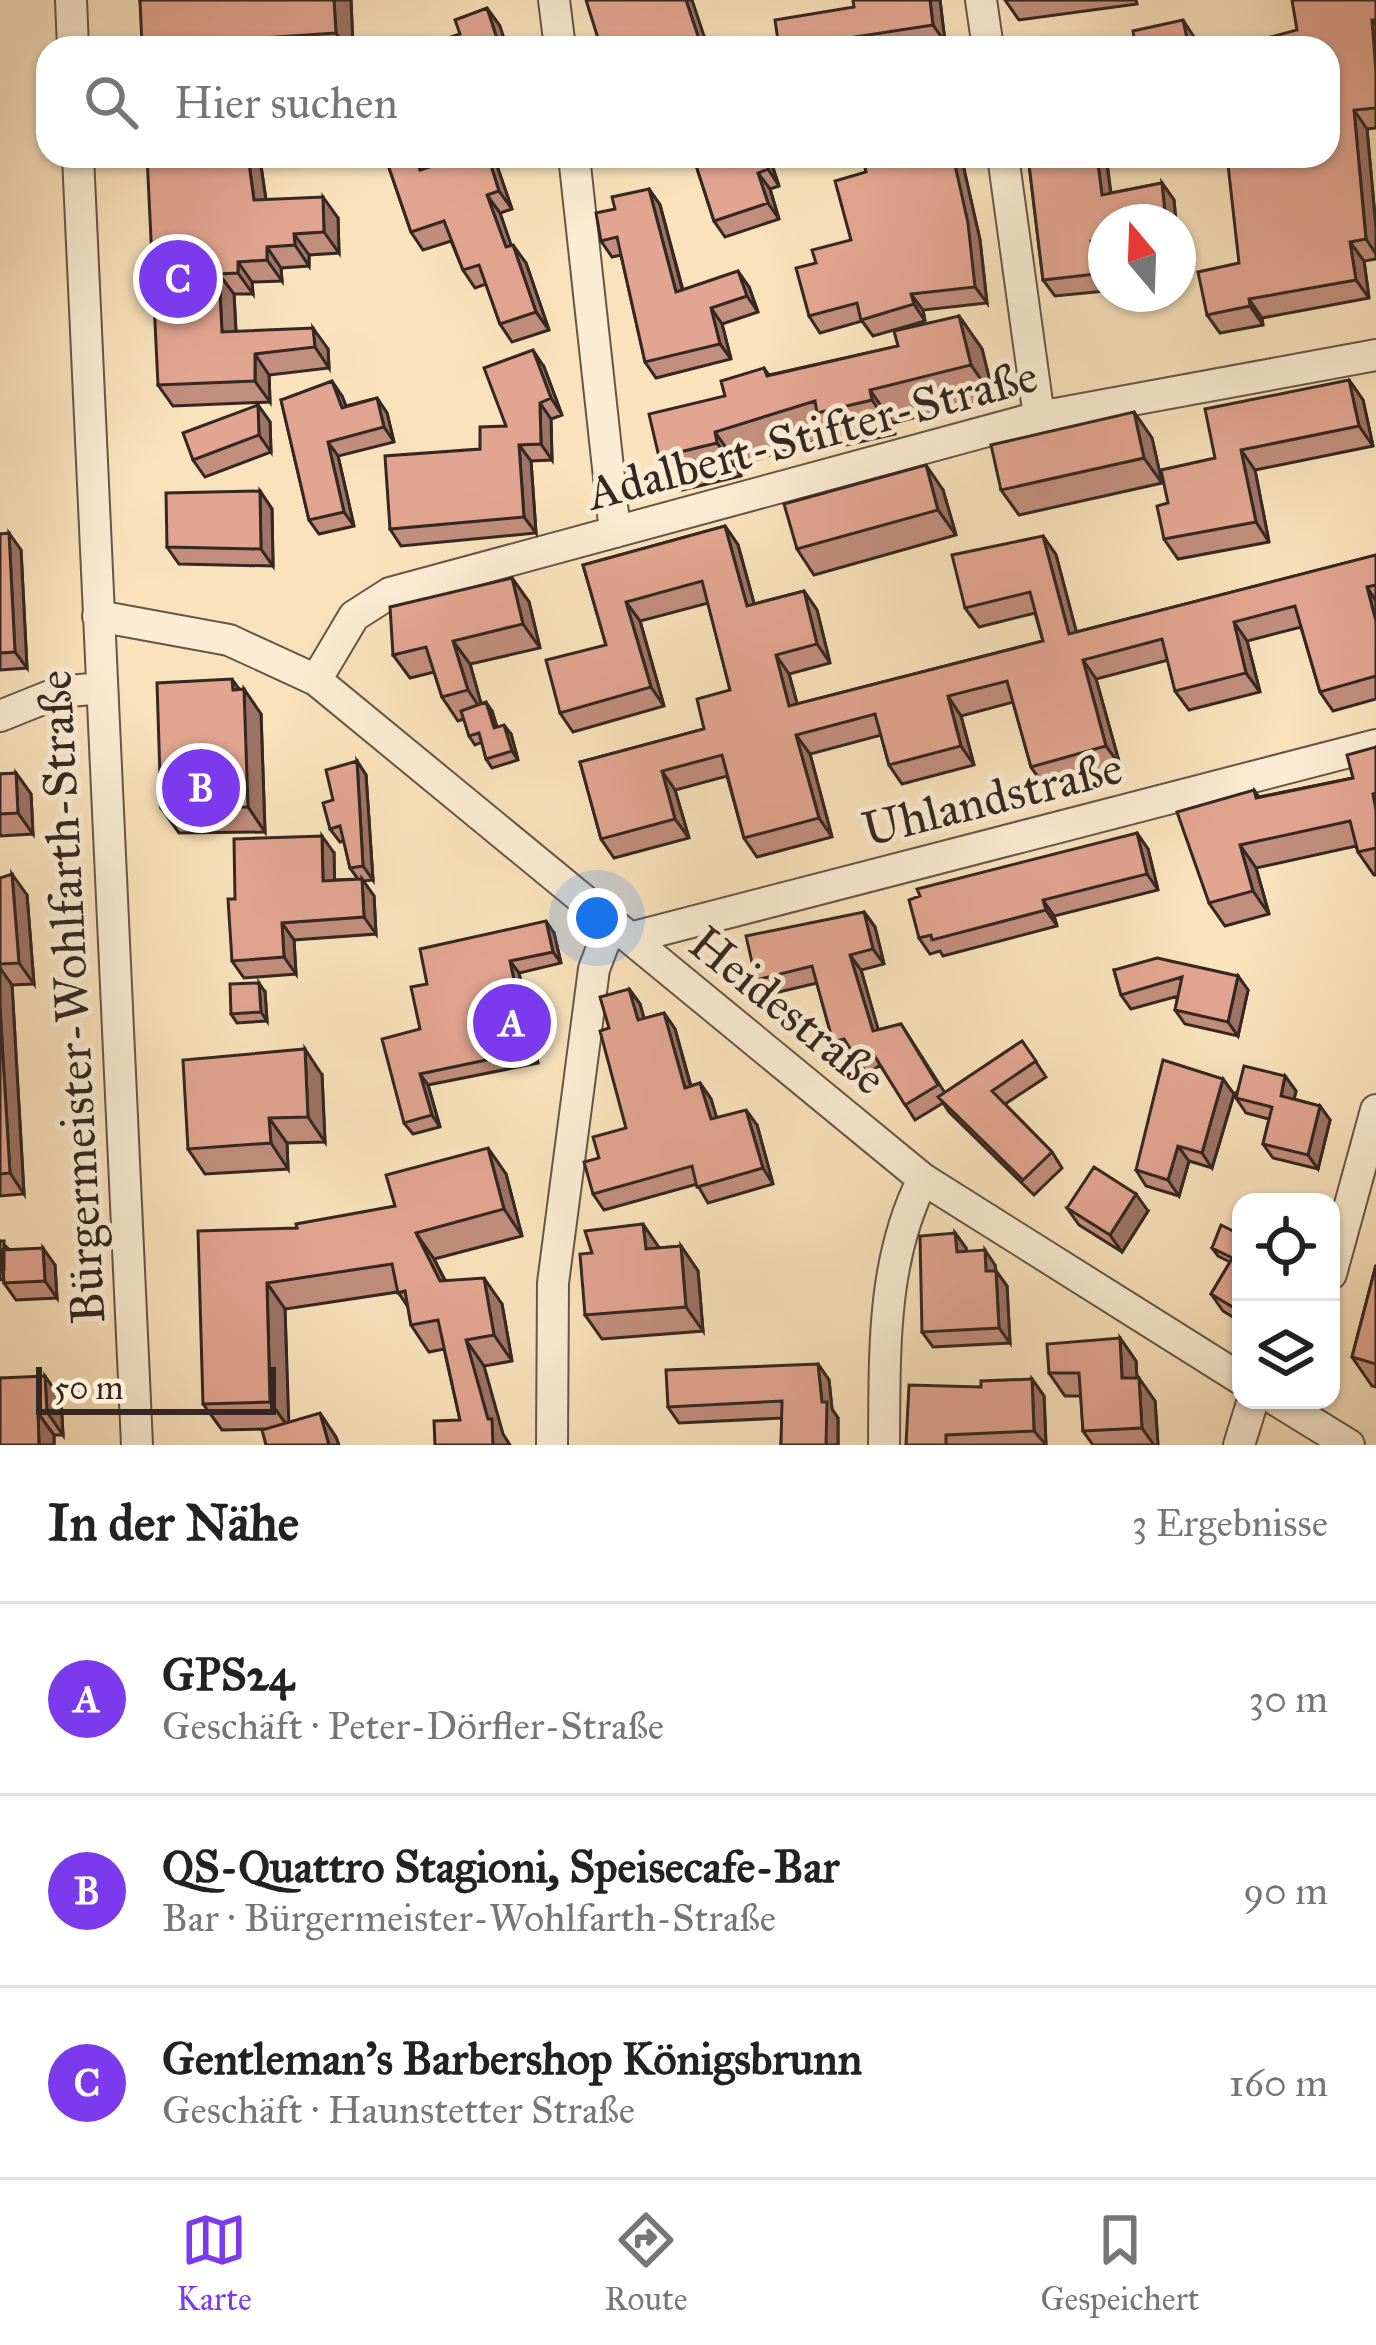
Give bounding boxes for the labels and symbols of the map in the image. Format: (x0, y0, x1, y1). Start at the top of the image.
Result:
north arrow (1088, 204, 1196, 312)
pin: C (139, 234, 217, 324)
street label: Adalbert-Stifter-Straße (578, 345, 1044, 523)
street label: Bürgermeister-Wohlfarth-Straße (24, 669, 118, 1325)
street label: Uhlandstraße (856, 737, 1128, 859)
pin: B (162, 743, 240, 833)
your location (567, 888, 627, 948)
street label: Heidestraße (678, 913, 898, 1107)
pin: A (473, 978, 551, 1068)
scale bar (36, 1361, 276, 1414)

